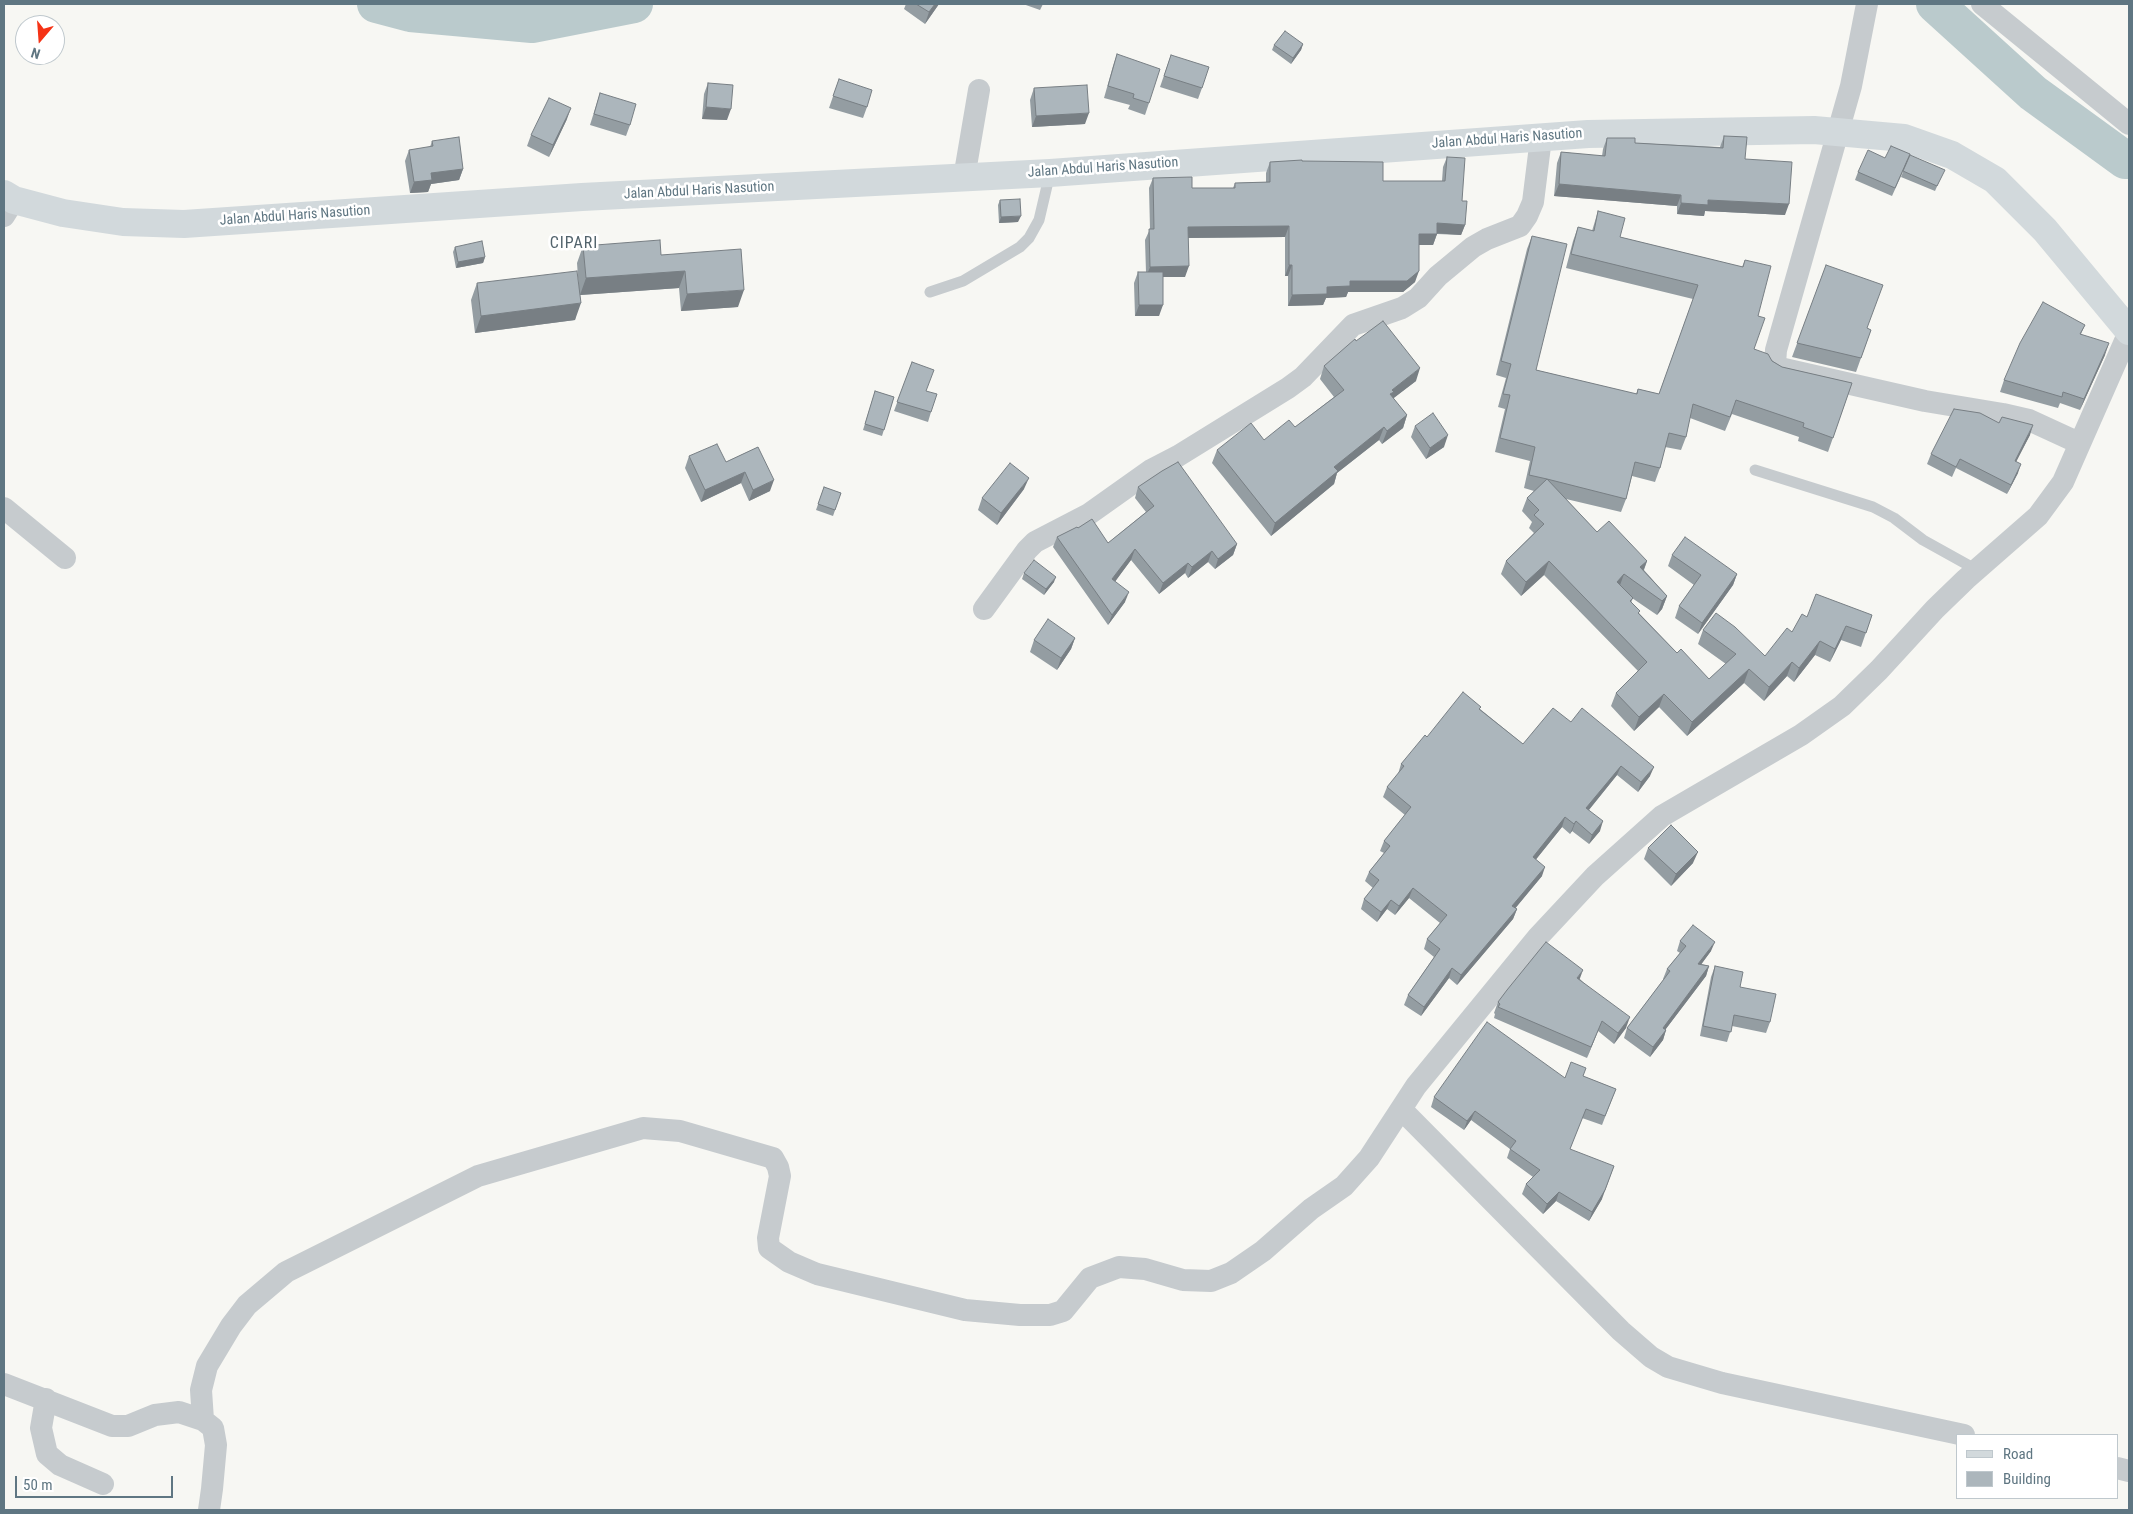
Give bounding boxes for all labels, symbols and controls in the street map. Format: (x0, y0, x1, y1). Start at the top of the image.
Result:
north arrow (15, 15, 65, 65)
text: N (29, 44, 42, 62)
street label: Jalan Abdul Haris Nasution (1431, 125, 1583, 153)
street label: Jalan Abdul Haris Nasution (1027, 154, 1179, 182)
street label: Jalan Abdul Haris Nasution (623, 179, 775, 203)
street label: Jalan Abdul Haris Nasution (219, 202, 371, 230)
district label: CIPARI (549, 234, 599, 254)
legend (1956, 1434, 2118, 1499)
text: Road (2003, 1445, 2033, 1463)
scale bar (18, 1466, 175, 1498)
text: Building (2003, 1470, 2051, 1488)
text: 50 m (23, 1476, 53, 1494)

